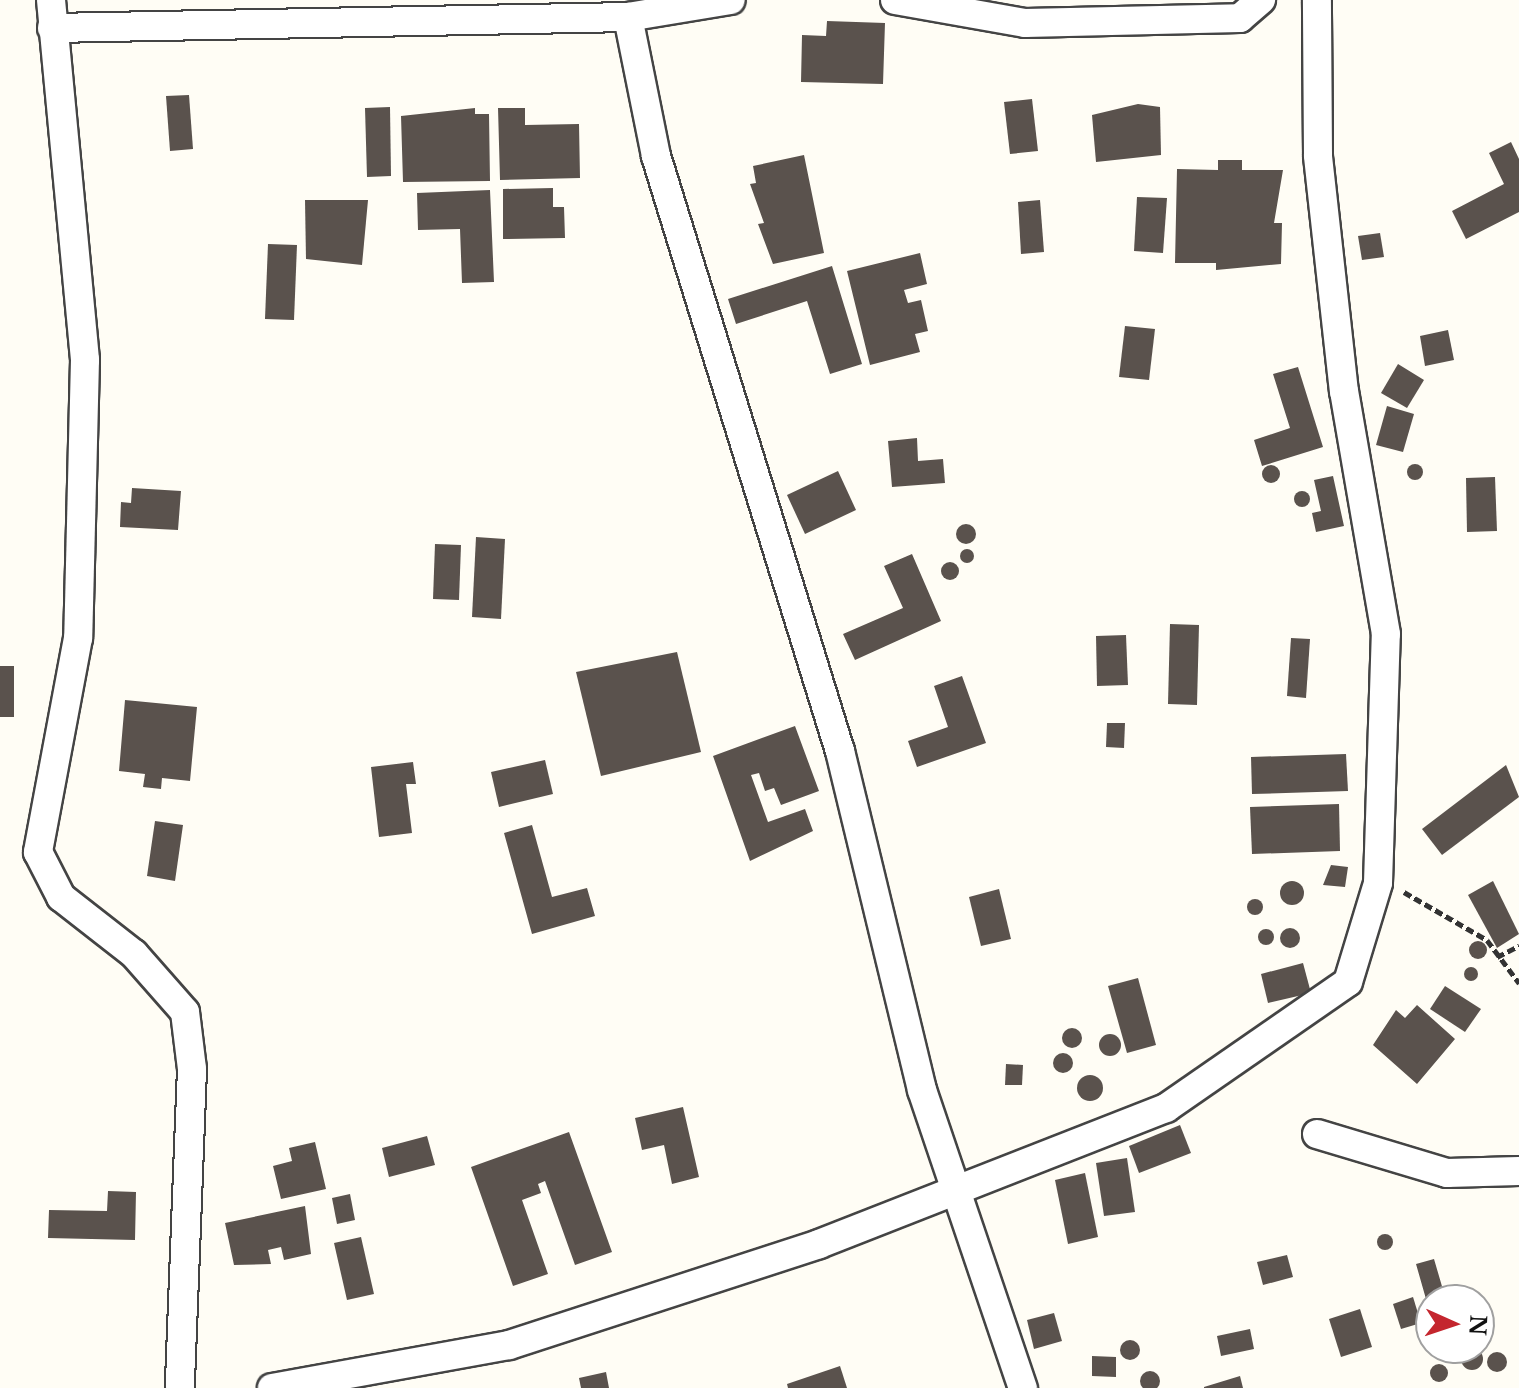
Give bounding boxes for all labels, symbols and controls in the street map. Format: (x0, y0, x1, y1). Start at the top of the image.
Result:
north arrow (1415, 1284, 1495, 1364)
text: N (1463, 1314, 1491, 1336)

